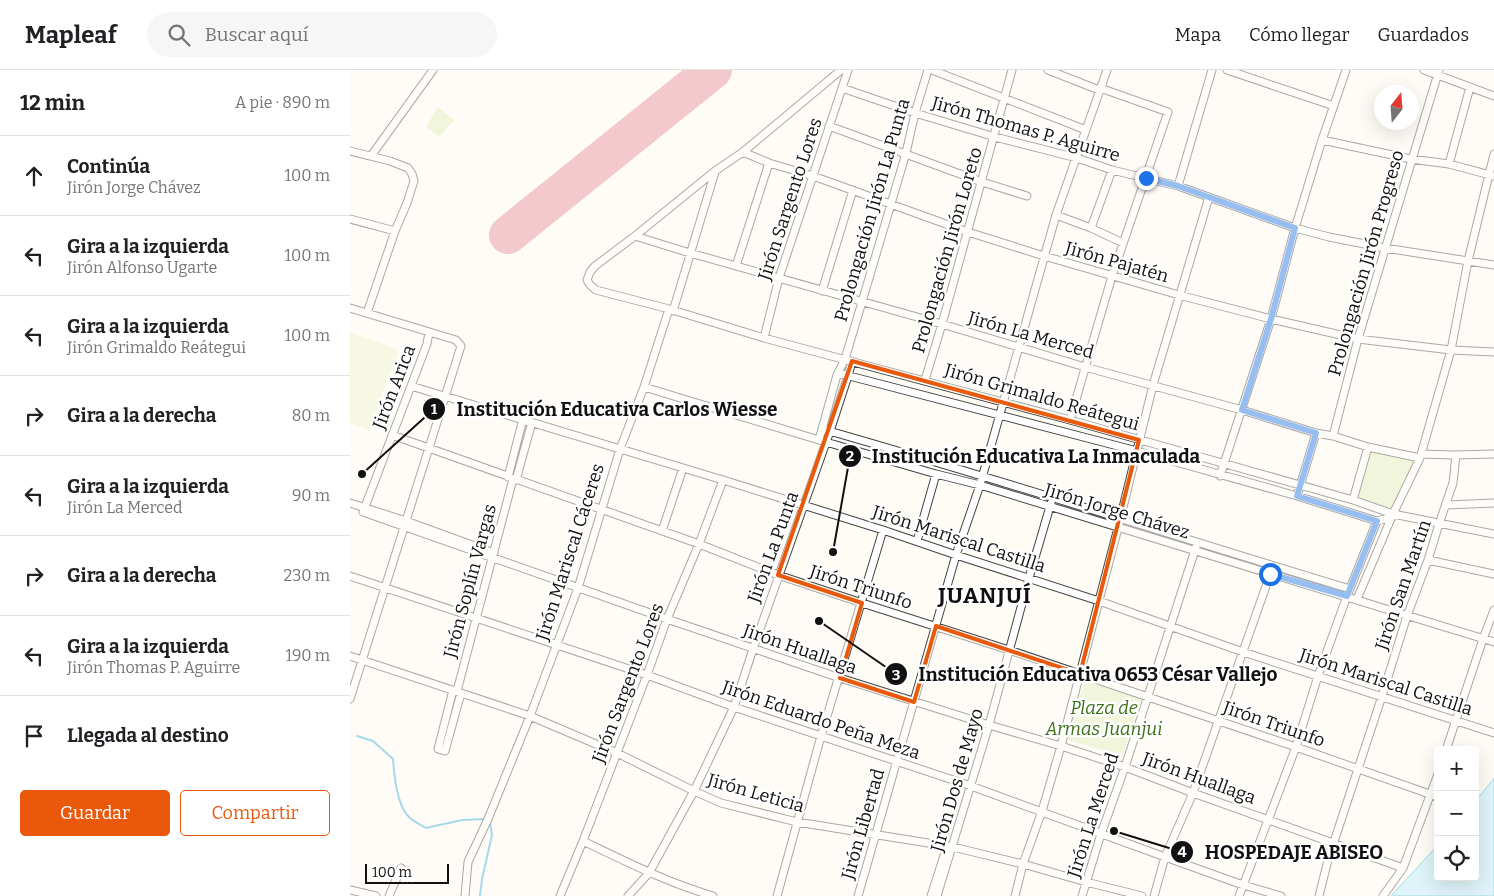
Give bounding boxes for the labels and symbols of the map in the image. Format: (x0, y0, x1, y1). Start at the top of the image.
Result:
north arrow (1374, 85, 1419, 130)
street label: Jirón Thomas P. Aguirre (928, 91, 1123, 166)
street label: Prolongación Jirón La Punta (830, 96, 914, 324)
street label: Jirón Sargento Lores (753, 115, 827, 284)
street label: Prolongación Jirón Loreto (907, 145, 987, 355)
street label: Prolongación Jirón Progreso (1323, 148, 1409, 378)
route end (1135, 167, 1158, 190)
street label: Jirón Pajatén (1062, 236, 1172, 287)
street label: Jirón La Merced (965, 306, 1097, 364)
street label: Jirón Arica (368, 342, 420, 433)
street label: Jirón Grimaldo Reátegui (941, 358, 1142, 435)
callout: Institución Educativa Carlos Wiesse (422, 392, 788, 426)
text: Institución Educativa Carlos Wiesse (457, 398, 777, 421)
text: 1 (431, 400, 438, 418)
callout: Institución Educativa La Inmaculada (837, 439, 1211, 473)
text: Institución Educativa La Inmaculada (872, 445, 1201, 468)
text: 2 (846, 447, 854, 465)
street label: Jirón Mariscal Cáceres (531, 461, 609, 644)
street label: Jirón Jorge Chávez (1041, 478, 1192, 544)
street label: Jirón La Punta (742, 488, 803, 606)
street label: Jirón Mariscal Castilla (869, 500, 1048, 577)
street label: Jirón Soplín Vargas (439, 502, 501, 661)
street label: Jirón San Martín (1370, 516, 1436, 654)
street label: Jirón Triunfo (806, 560, 915, 614)
route start (1259, 563, 1282, 586)
district label: JUANJUÍ (937, 582, 1032, 609)
street label: Jirón Sargento Lores (587, 600, 669, 767)
street label: Jirón Huallaga (739, 619, 860, 679)
street label: Jirón Mariscal Castilla (1296, 643, 1475, 720)
callout: Institución Educativa 0653 César Vallejo (883, 657, 1287, 691)
text: Institución Educativa 0653 César Vallejo (919, 663, 1278, 686)
text: 3 (892, 666, 900, 684)
street label: Jirón Eduardo Peña Meza (718, 675, 923, 764)
street label: Jirón Triunfo (1219, 696, 1328, 752)
park label: Plaza de Armas Juanjui (1045, 697, 1162, 740)
street label: Jirón Dos de Mayo (926, 706, 988, 855)
street label: Jirón Huallaga (1138, 747, 1259, 809)
street label: Jirón La Merced (1062, 750, 1124, 881)
street label: Jirón Libertad (836, 766, 889, 883)
street label: Jirón Leticia (704, 768, 807, 817)
callout: HOSPEDAJE ABISEO (1170, 835, 1393, 869)
text: HOSPEDAJE ABISEO (1205, 841, 1383, 864)
text: 4 (1177, 843, 1187, 861)
scale bar (365, 861, 449, 884)

